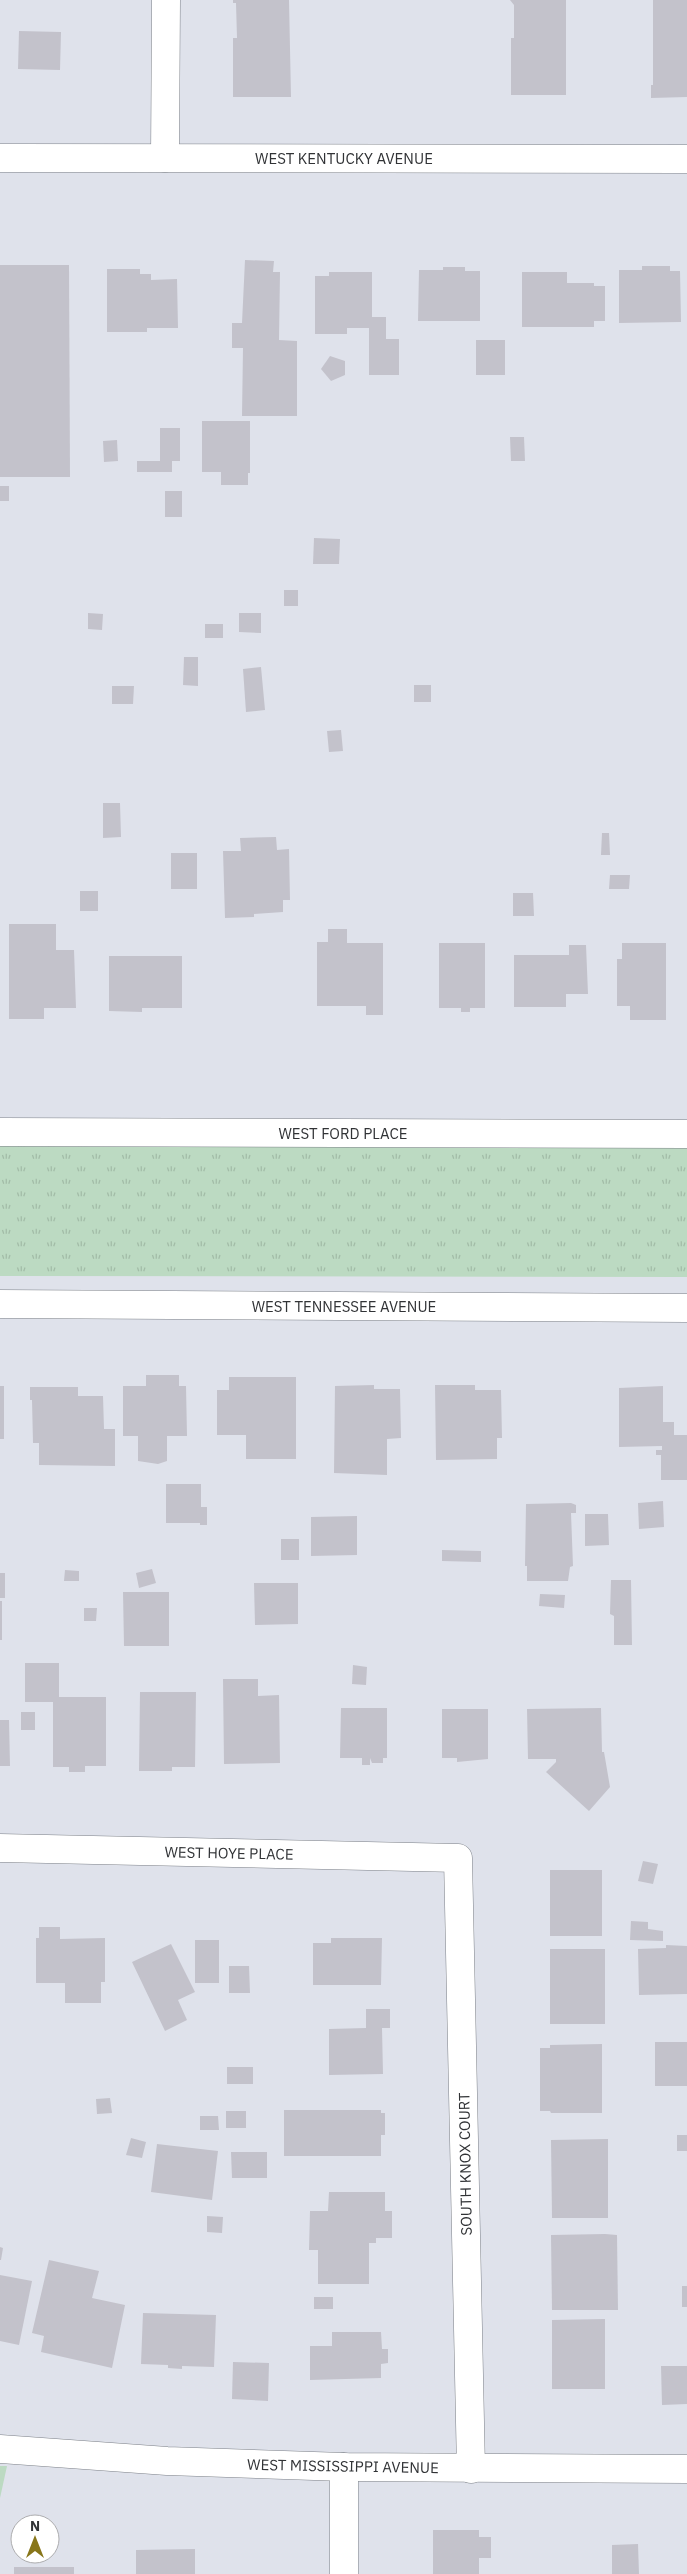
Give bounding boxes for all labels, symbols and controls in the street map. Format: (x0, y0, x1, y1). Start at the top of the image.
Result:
street label: WEST KENTUCKY AVENUE (255, 149, 433, 168)
street label: WEST FORD PLACE (278, 1124, 408, 1143)
street label: WEST TENNESSEE AVENUE (252, 1297, 436, 1316)
street label: WEST HOYE PLACE (164, 1842, 294, 1864)
street label: SOUTH KNOX COURT (454, 2092, 476, 2236)
street label: WEST MISSISSIPPI AVENUE (247, 2455, 439, 2477)
north arrow (10, 2514, 60, 2564)
text: N (30, 2517, 40, 2535)

